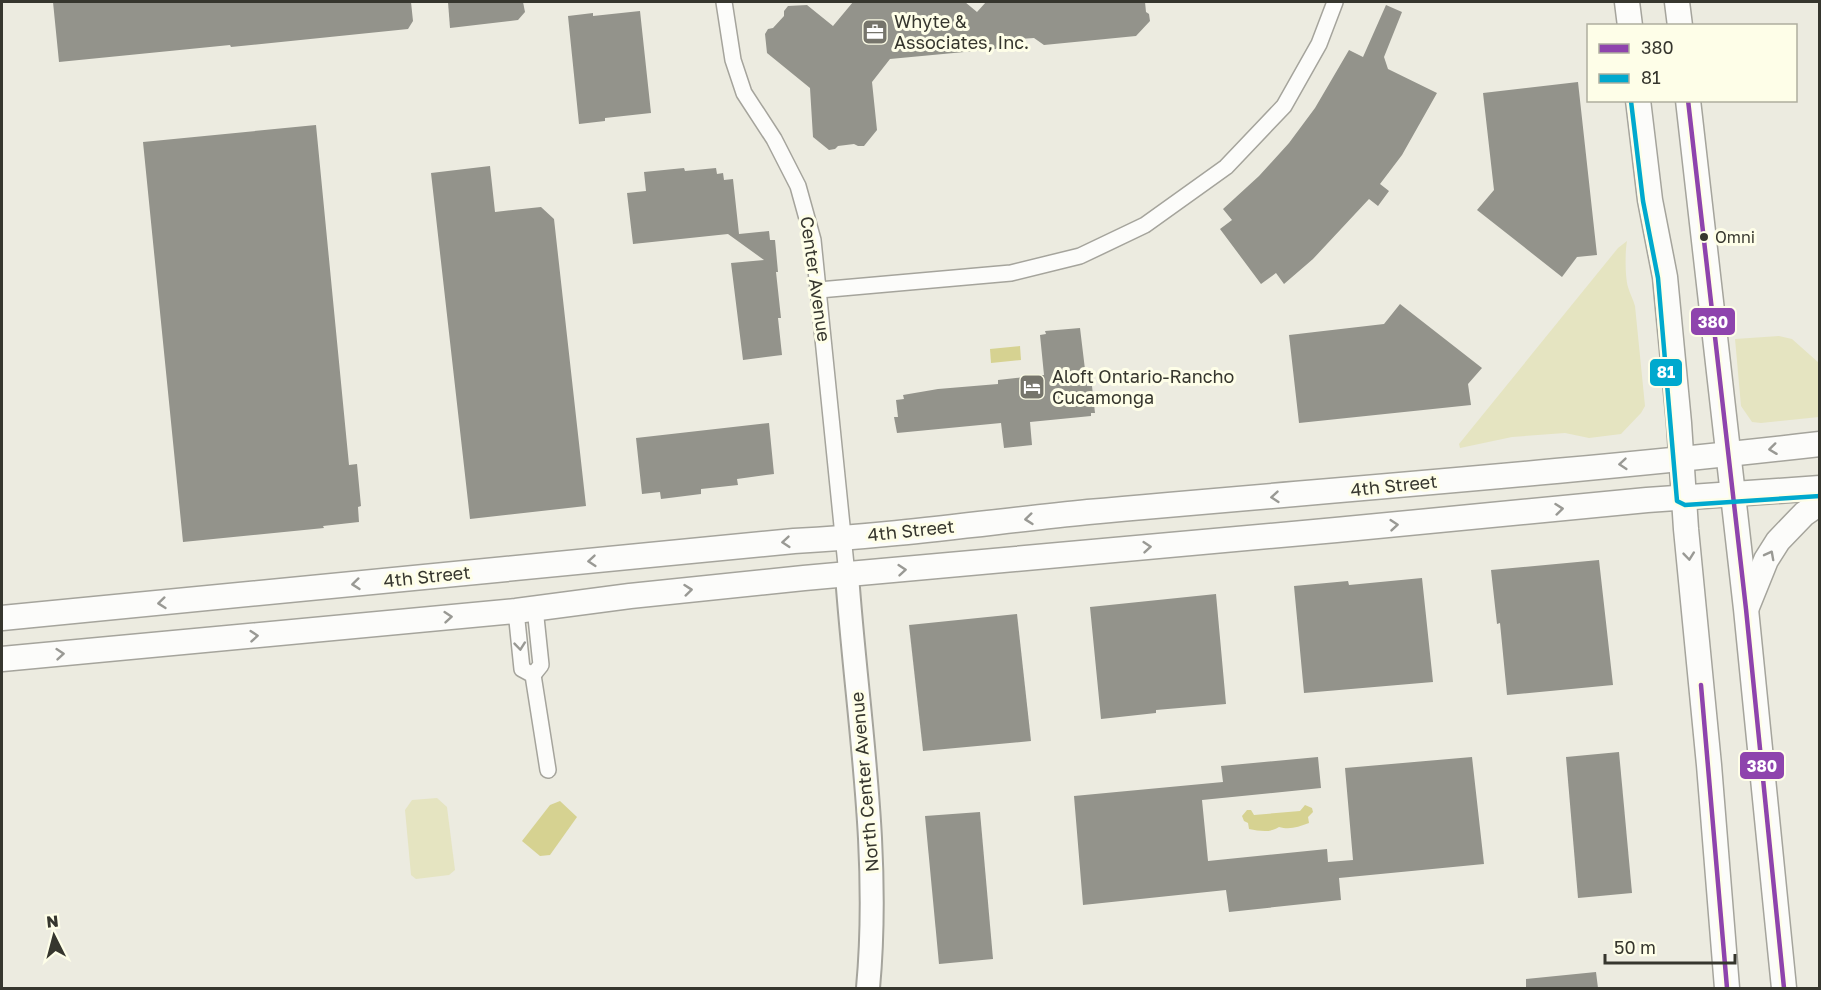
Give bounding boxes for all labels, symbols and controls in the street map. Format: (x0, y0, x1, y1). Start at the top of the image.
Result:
place label: Whyte & Associates, Inc. (894, 10, 1029, 53)
office icon: Whyte & Associates, Inc. (860, 17, 890, 47)
legend (1587, 24, 1797, 102)
text: 380 (1641, 36, 1674, 58)
text: 81 (1641, 66, 1661, 88)
street label: Center Avenue (796, 215, 836, 343)
place label: Omni (1715, 227, 1755, 247)
marker: Omni (1698, 231, 1710, 243)
line badge: 380 (1690, 307, 1736, 336)
text: 380 (1698, 312, 1728, 332)
line badge: 81 (1649, 358, 1683, 387)
text: 81 (1657, 362, 1675, 382)
place label: Aloft Ontario-Rancho Cucamonga (1052, 365, 1234, 408)
hotel icon: Aloft Ontario-Rancho Cucamonga (1017, 372, 1047, 402)
one-way arrow (1769, 442, 1778, 455)
one-way arrow (1618, 457, 1627, 470)
street label: 4th Street (1349, 470, 1438, 500)
one-way arrow (1270, 490, 1280, 503)
one-way arrow (1554, 503, 1563, 516)
one-way arrow (1025, 512, 1034, 525)
street label: 4th Street (866, 515, 955, 545)
one-way arrow (1390, 519, 1399, 532)
one-way arrow (781, 535, 791, 548)
one-way arrow (1143, 541, 1152, 554)
one-way arrow (1763, 551, 1774, 562)
one-way arrow (1682, 552, 1695, 561)
one-way arrow (587, 554, 596, 567)
street label: 4th Street (382, 561, 471, 591)
one-way arrow (897, 564, 906, 577)
one-way arrow (352, 577, 361, 590)
one-way arrow (683, 584, 693, 597)
one-way arrow (157, 596, 167, 609)
one-way arrow (443, 611, 453, 624)
one-way arrow (249, 630, 258, 643)
one-way arrow (513, 641, 525, 651)
one-way arrow (55, 648, 64, 661)
street label: North Center Avenue (845, 691, 883, 873)
line badge: 380 (1739, 751, 1785, 780)
text: 380 (1747, 756, 1777, 776)
north arrow (24, 906, 84, 966)
text: N (45, 911, 60, 932)
scale bar (1605, 927, 1736, 965)
text: 50 m (1614, 936, 1656, 958)

